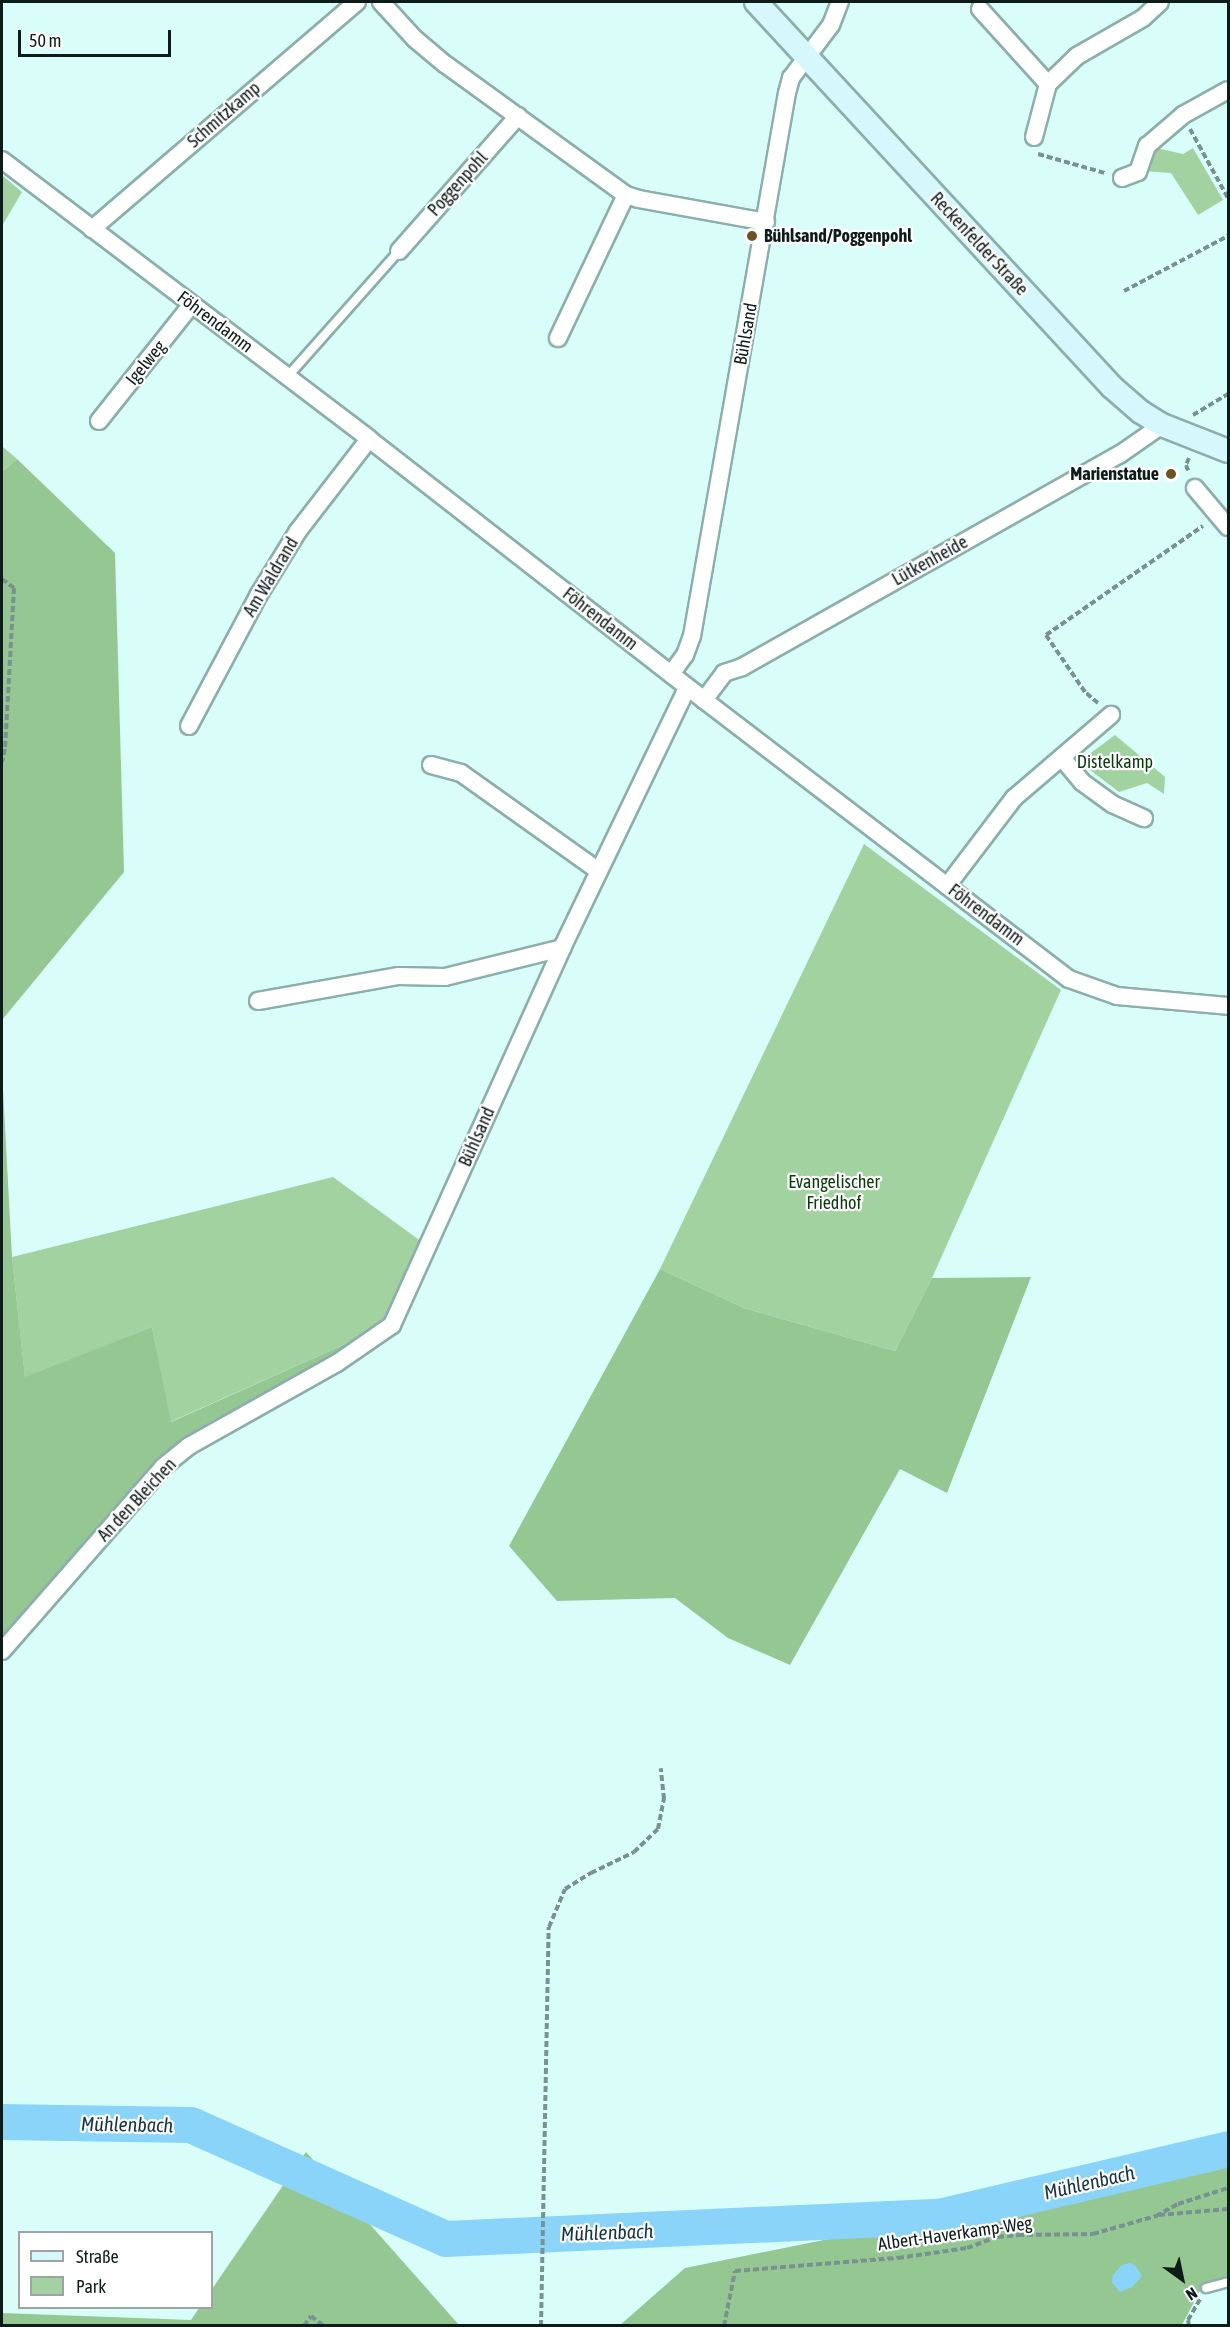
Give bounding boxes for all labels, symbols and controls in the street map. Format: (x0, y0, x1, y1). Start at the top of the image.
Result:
scale bar (21, 18, 174, 56)
text: 50 m (29, 30, 61, 51)
street label: Schmitzkamp (183, 77, 265, 153)
street label: Poggenpohl (423, 147, 493, 221)
street label: Reckenfelder Straße (926, 188, 1032, 300)
place label: Bühlsand/Poggenpohl (764, 225, 912, 247)
marker: Bühlsand/Poggenpohl (745, 229, 759, 243)
street label: Föhrendamm (173, 287, 257, 357)
street label: Bühlsand (730, 301, 762, 367)
street label: Igelweg (121, 336, 171, 390)
place label: Marienstatue (1070, 463, 1159, 485)
marker: Marienstatue (1164, 467, 1178, 481)
street label: Lütkenheide (888, 531, 972, 591)
street label: Am Waldrand (239, 533, 303, 621)
street label: Föhrendamm (558, 583, 642, 655)
park label: Distelkamp (1077, 751, 1153, 773)
street label: Föhrendamm (944, 880, 1028, 950)
street label: Bühlsand (454, 1104, 500, 1170)
park label: Evangelischer Friedhof (788, 1172, 880, 1214)
street label: An den Bleichen (93, 1454, 181, 1546)
water label: Mühlenbach (81, 2111, 173, 2137)
water label: Mühlenbach (1041, 2160, 1137, 2204)
street label: Albert-Haverkamp-Weg (877, 2212, 1033, 2256)
water label: Mühlenbach (560, 2218, 654, 2246)
legend (18, 2231, 213, 2309)
text: Straße (76, 2246, 119, 2267)
north arrow (1152, 2249, 1212, 2309)
text: Park (76, 2276, 106, 2297)
text: N (1183, 2284, 1201, 2304)

